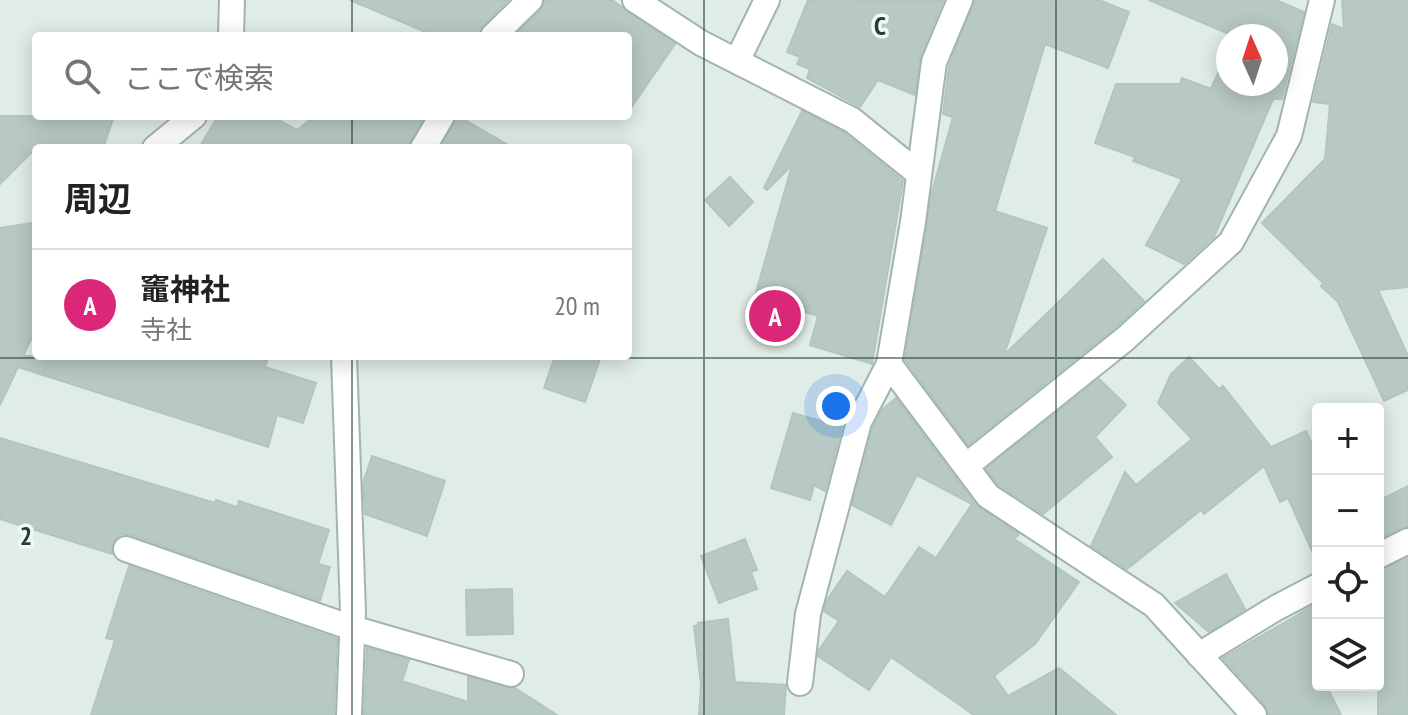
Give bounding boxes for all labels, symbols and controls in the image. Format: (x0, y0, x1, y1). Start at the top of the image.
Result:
text: C (874, 9, 886, 42)
north arrow (1216, 24, 1288, 96)
search box (32, 32, 632, 120)
icon: search (60, 54, 104, 98)
text: ここで検索 (124, 58, 274, 97)
text: 周辺 (64, 176, 132, 220)
text: 竈神社 (140, 269, 230, 308)
pin: A (749, 286, 801, 346)
text: A (83, 289, 97, 322)
text: 20 m (554, 289, 600, 322)
text: 寺社 (140, 313, 192, 346)
your location (816, 386, 856, 426)
map controls (1312, 403, 1384, 691)
button: + (1312, 403, 1384, 475)
button: − (1312, 475, 1384, 547)
text: 2 (20, 519, 32, 552)
button: locate (1312, 547, 1384, 619)
button: layers (1312, 619, 1384, 691)

